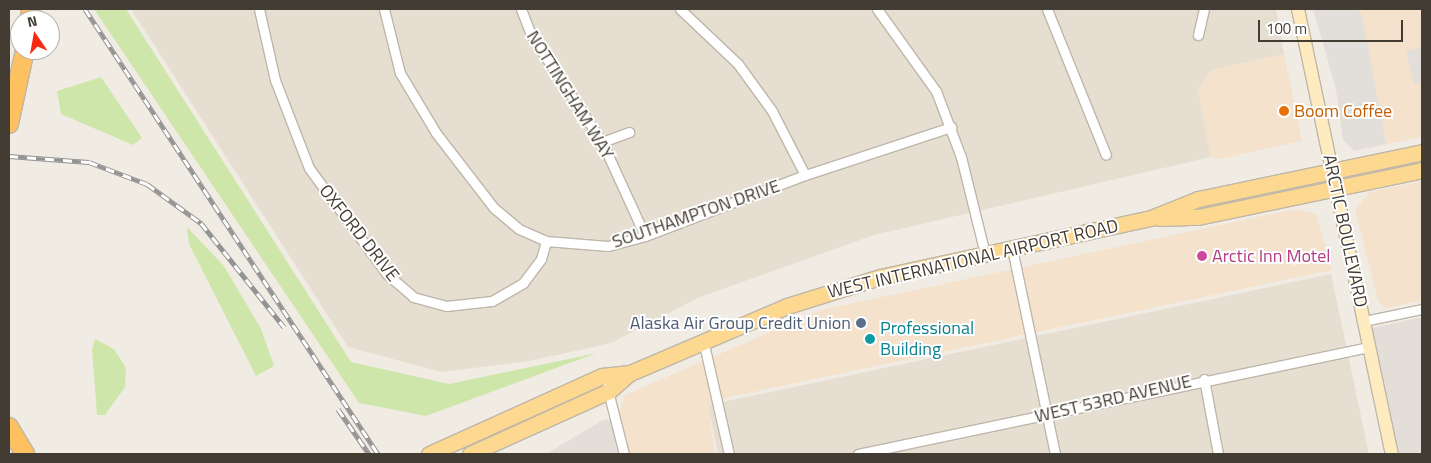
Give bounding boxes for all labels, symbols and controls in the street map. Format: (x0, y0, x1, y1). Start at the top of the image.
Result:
north arrow (10, 10, 60, 60)
text: N (25, 10, 39, 32)
scale bar (1261, 10, 1406, 42)
text: 100 m (1266, 17, 1307, 40)
street label: NOTTINGHAM WAY (522, 27, 618, 163)
place label: Boom Coffee (1294, 100, 1392, 122)
marker: Boom Coffee (1278, 105, 1290, 117)
street label: ARCTIC BOULEVARD (1318, 153, 1372, 309)
street label: SOUTHAMPTON DRIVE (609, 175, 783, 253)
street label: OXFORD DRIVE (314, 180, 404, 286)
street label: WEST INTERNATIONAL AIRPORT ROAD (826, 215, 1120, 303)
place label: Arctic Inn Motel (1212, 245, 1330, 267)
marker: Arctic Inn Motel (1196, 250, 1208, 262)
place label: Alaska Air Group Credit Union (630, 312, 851, 334)
marker: Alaska Air Group Credit Union (855, 317, 867, 329)
place label: Professional Building (880, 318, 974, 360)
marker: Professional Building (864, 333, 876, 345)
street label: WEST 53RD AVENUE (1033, 370, 1193, 428)

